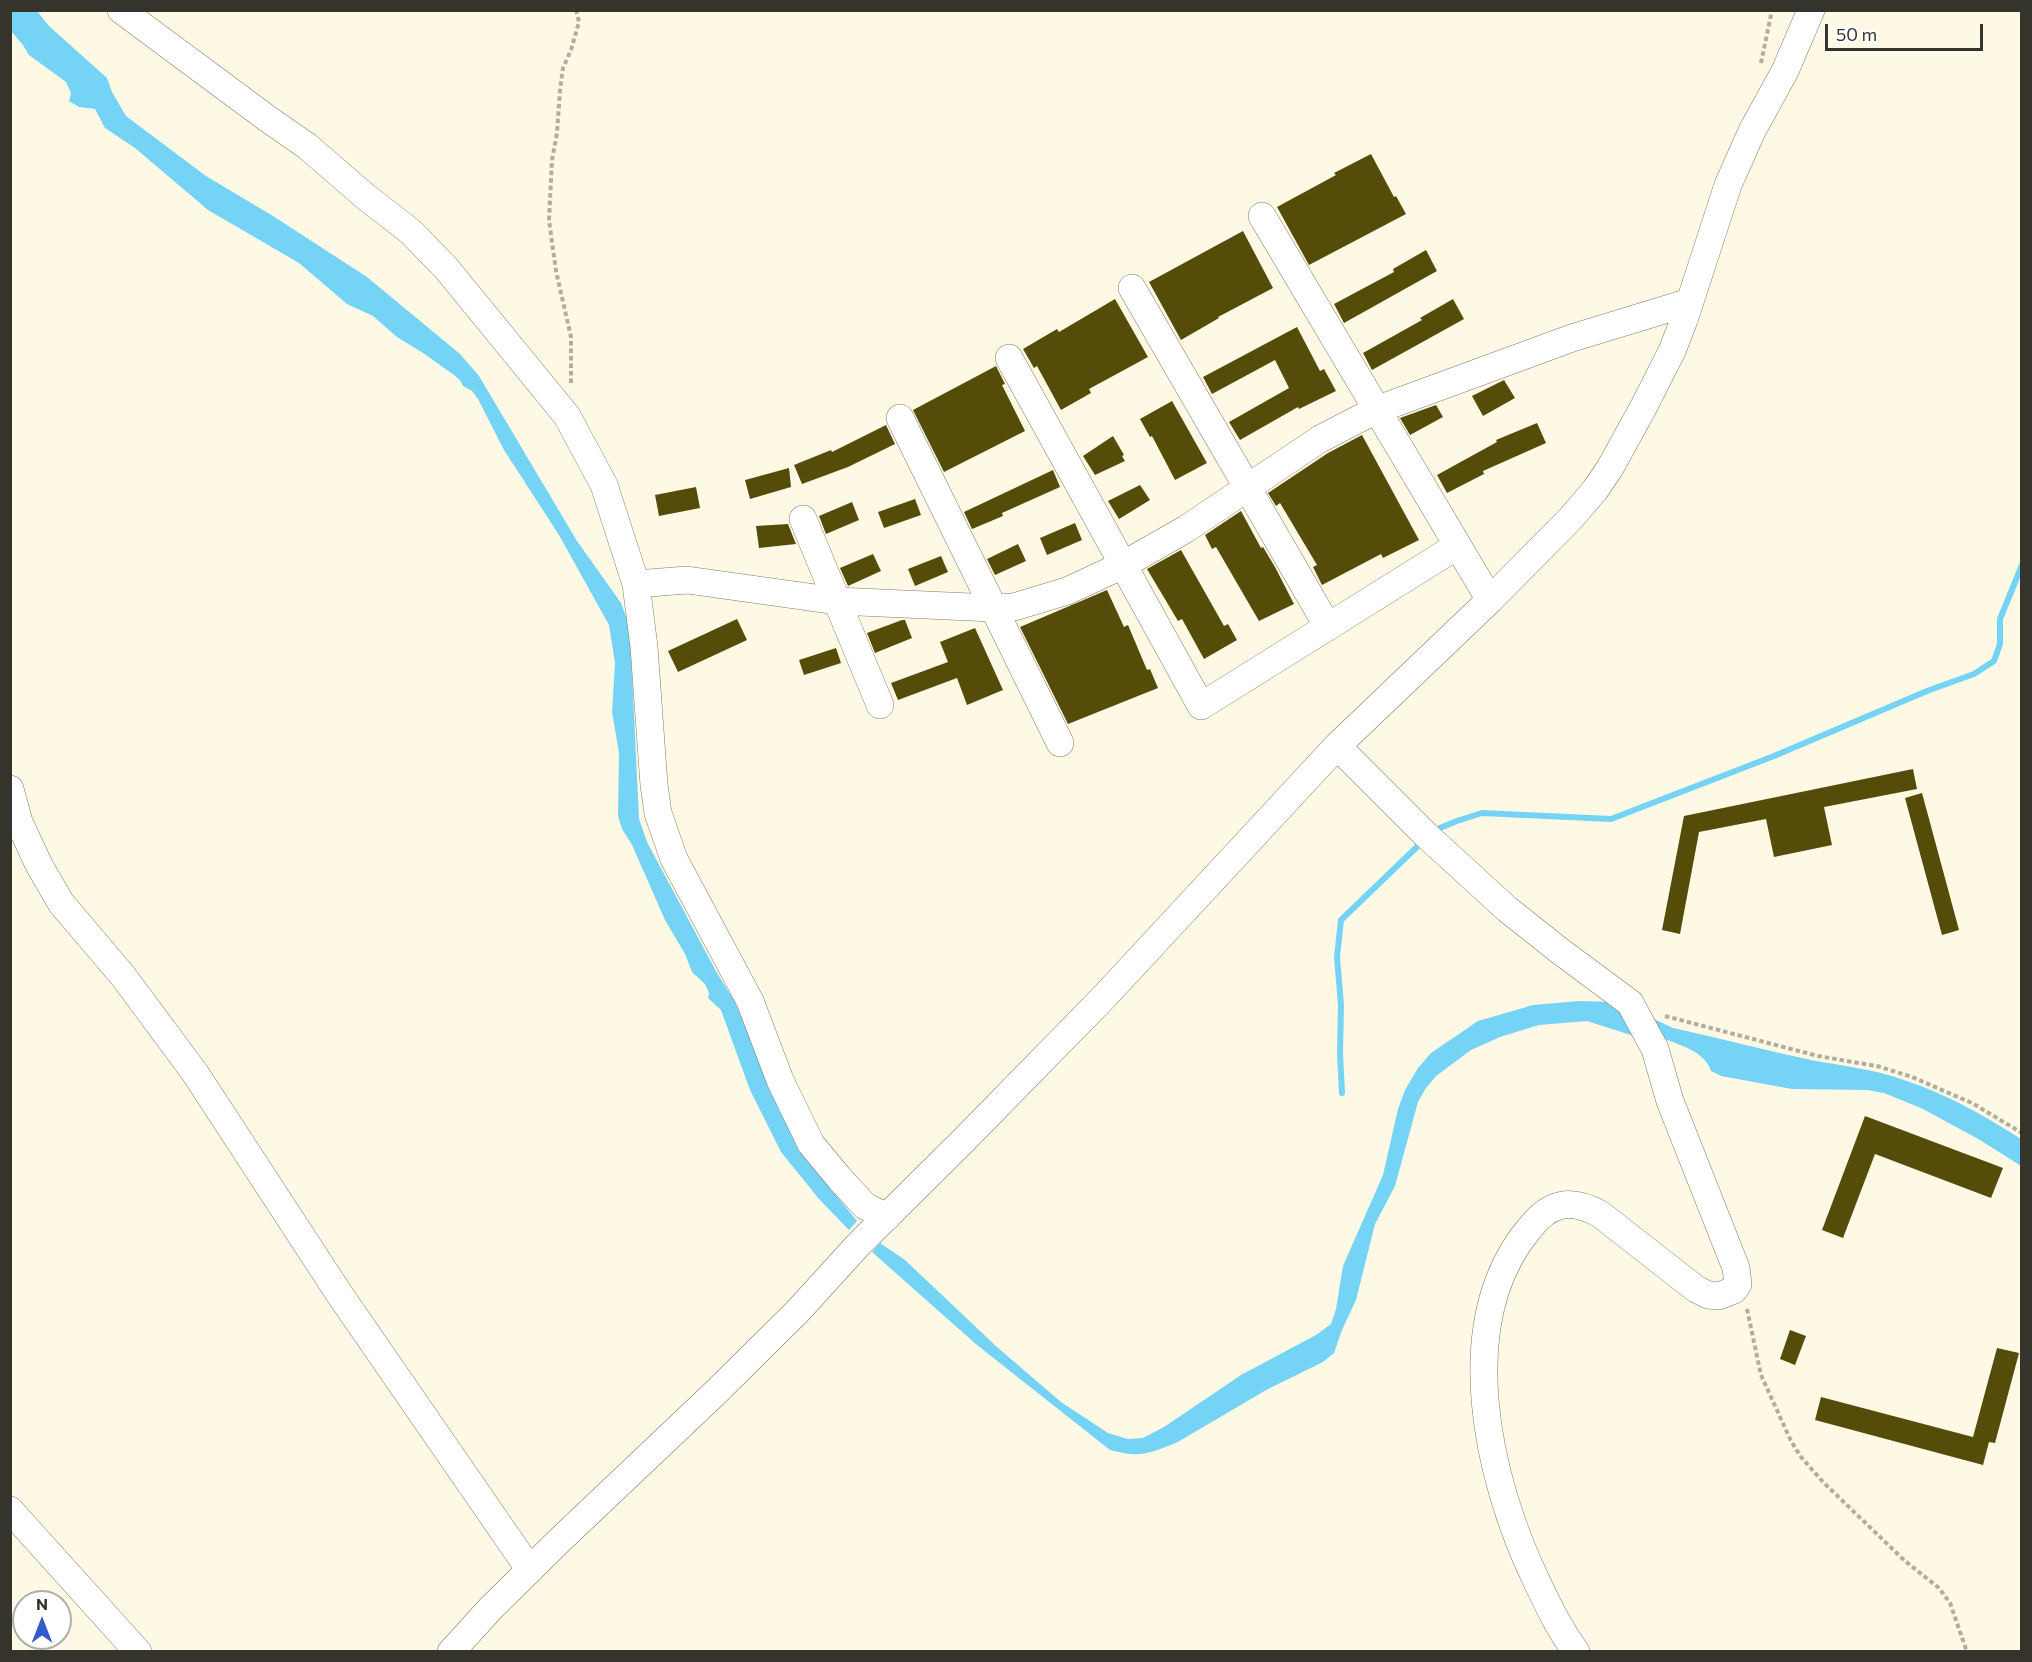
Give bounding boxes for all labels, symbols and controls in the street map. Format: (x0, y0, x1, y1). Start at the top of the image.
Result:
scale bar (1828, 12, 1986, 50)
text: 50 m (1836, 23, 1877, 45)
north arrow (12, 1590, 72, 1650)
text: N (36, 1594, 48, 1613)

